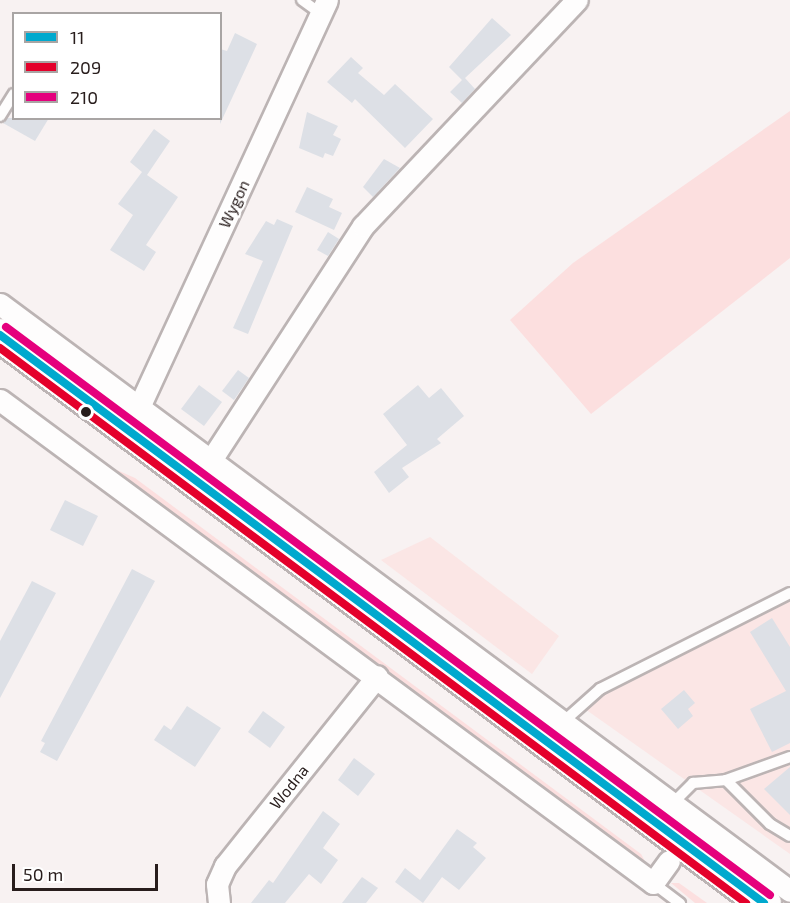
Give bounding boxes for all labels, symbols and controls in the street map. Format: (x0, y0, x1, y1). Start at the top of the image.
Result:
legend (12, 12, 222, 120)
text: 11 (70, 26, 84, 48)
text: 209 (70, 56, 101, 78)
text: 210 (70, 86, 98, 108)
street label: Wygon (215, 177, 253, 231)
unlabelled marker (80, 406, 92, 418)
street label: Wodna (265, 761, 313, 813)
scale bar (15, 852, 160, 890)
text: 50 m (23, 863, 63, 885)

